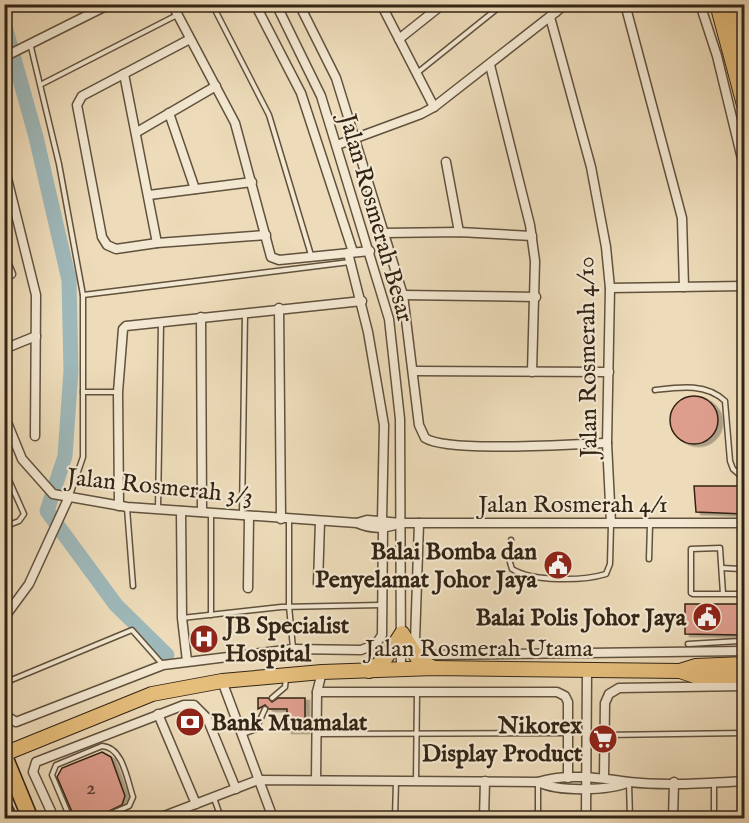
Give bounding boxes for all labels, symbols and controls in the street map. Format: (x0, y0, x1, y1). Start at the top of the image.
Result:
street label: Jalan Rosmerah Besar (330, 108, 420, 326)
street label: Jalan Rosmerah 4/10 (571, 256, 606, 461)
street label: Jalan Rosmerah 3/3 (62, 462, 254, 513)
street label: Jalan Rosmerah 4/1 (475, 490, 668, 521)
place label: Balai Bomba dan Penyelamat Johor Jaya (315, 537, 538, 596)
public building icon: Balai Bomba dan Penyelamat Johor Jaya (542, 549, 574, 581)
public building icon: Balai Polis Johor Jaya (691, 601, 723, 633)
place label: Balai Polis Johor Jaya (475, 603, 687, 634)
place label: JB Specialist Hospital (222, 611, 350, 670)
hospital icon: JB Specialist Hospital (188, 623, 220, 655)
street label: Jalan Rosmerah Utama (362, 634, 594, 665)
bank icon: Bank Muamalat (174, 706, 206, 738)
place label: Bank Muamalat (211, 708, 368, 739)
place label: Nikorex Display Product (422, 711, 583, 770)
supermarket icon: Nikorex Display Product (587, 723, 619, 755)
house number: 2 (86, 775, 96, 802)

